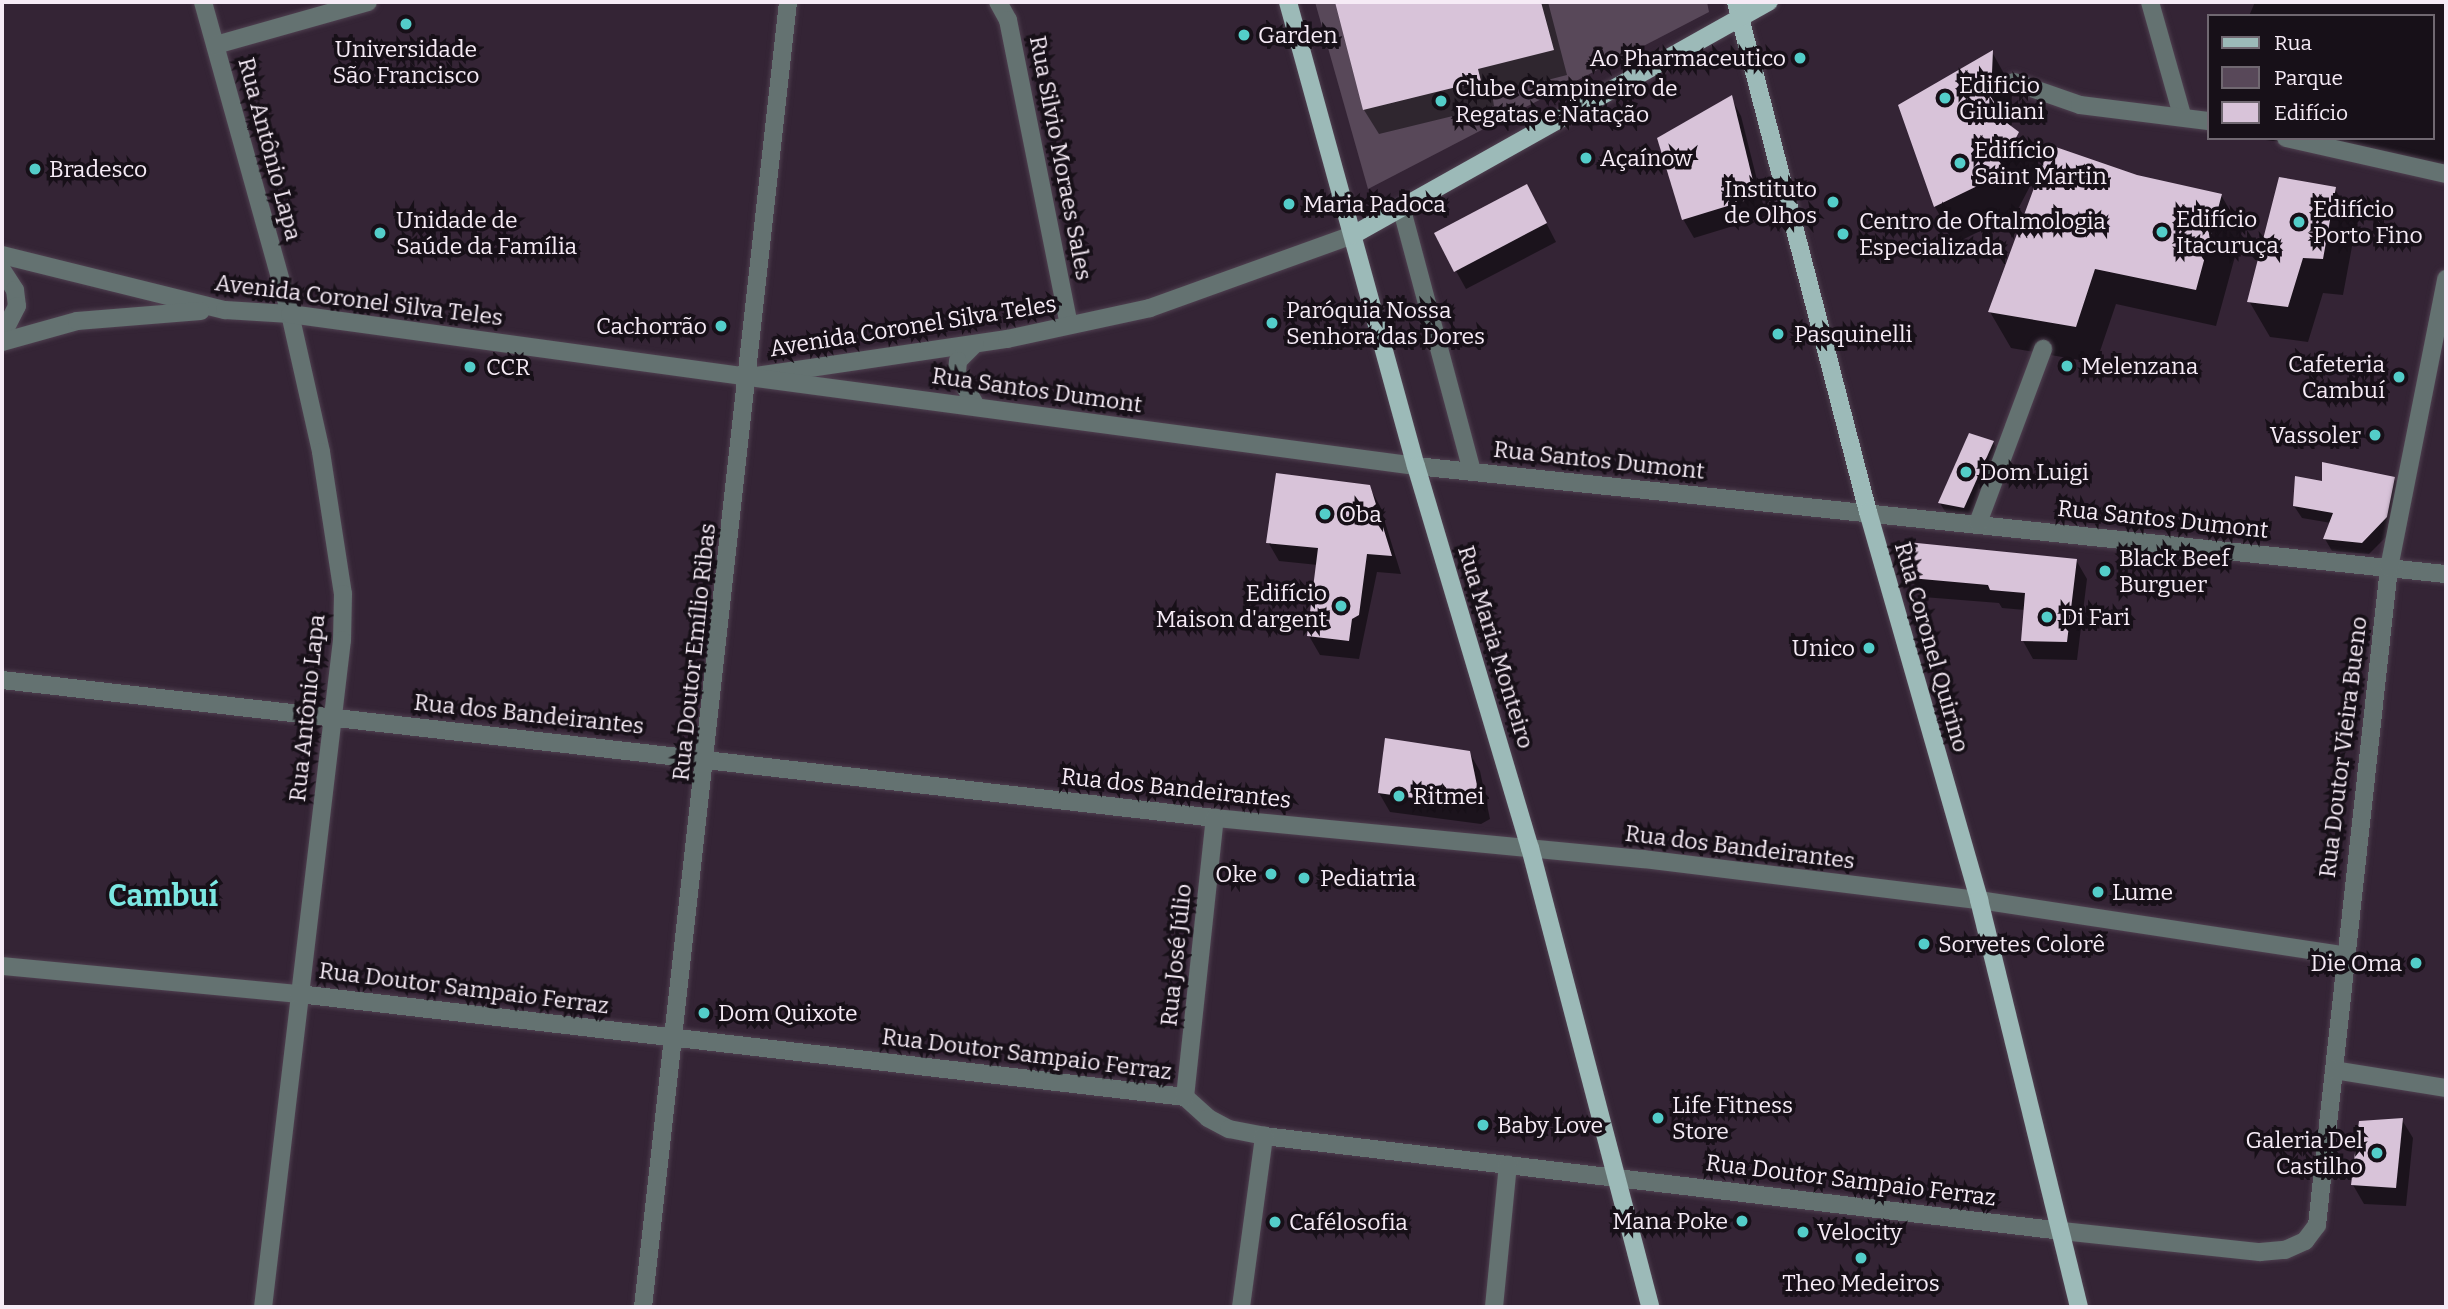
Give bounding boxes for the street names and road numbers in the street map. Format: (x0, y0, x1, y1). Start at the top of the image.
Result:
street label: Rua Silvio Moraes Sales (1024, 33, 1098, 283)
street label: Rua Antônio Lapa (232, 54, 308, 244)
street label: Avenida Coronel Silva Teles (213, 269, 505, 331)
street label: Avenida Coronel Silva Teles (768, 290, 1058, 362)
street label: Rua Santos Dumont (930, 362, 1144, 418)
street label: Rua Santos Dumont (1492, 435, 1706, 485)
street label: Rua Santos Dumont (2056, 494, 2270, 544)
street label: Rua Doutor Emílio Ribas (667, 522, 721, 782)
street label: Rua Coronel Quirino (1889, 539, 1975, 755)
street label: Rua Maria Monteiro (1452, 542, 1540, 752)
street label: Rua Antônio Lapa (283, 613, 331, 803)
street label: Rua Doutor Vieira Bueno (2313, 615, 2373, 879)
street label: Rua dos Bandeirantes (413, 688, 645, 740)
street label: Rua dos Bandeirantes (1060, 762, 1292, 814)
street label: Rua dos Bandeirantes (1624, 819, 1856, 875)
street label: Rua José Júlio (1155, 882, 1197, 1028)
street label: Rua Doutor Sampaio Ferraz (317, 956, 611, 1020)
street label: Rua Doutor Sampaio Ferraz (880, 1022, 1174, 1086)
street label: Rua Doutor Sampaio Ferraz (1704, 1148, 1998, 1212)

